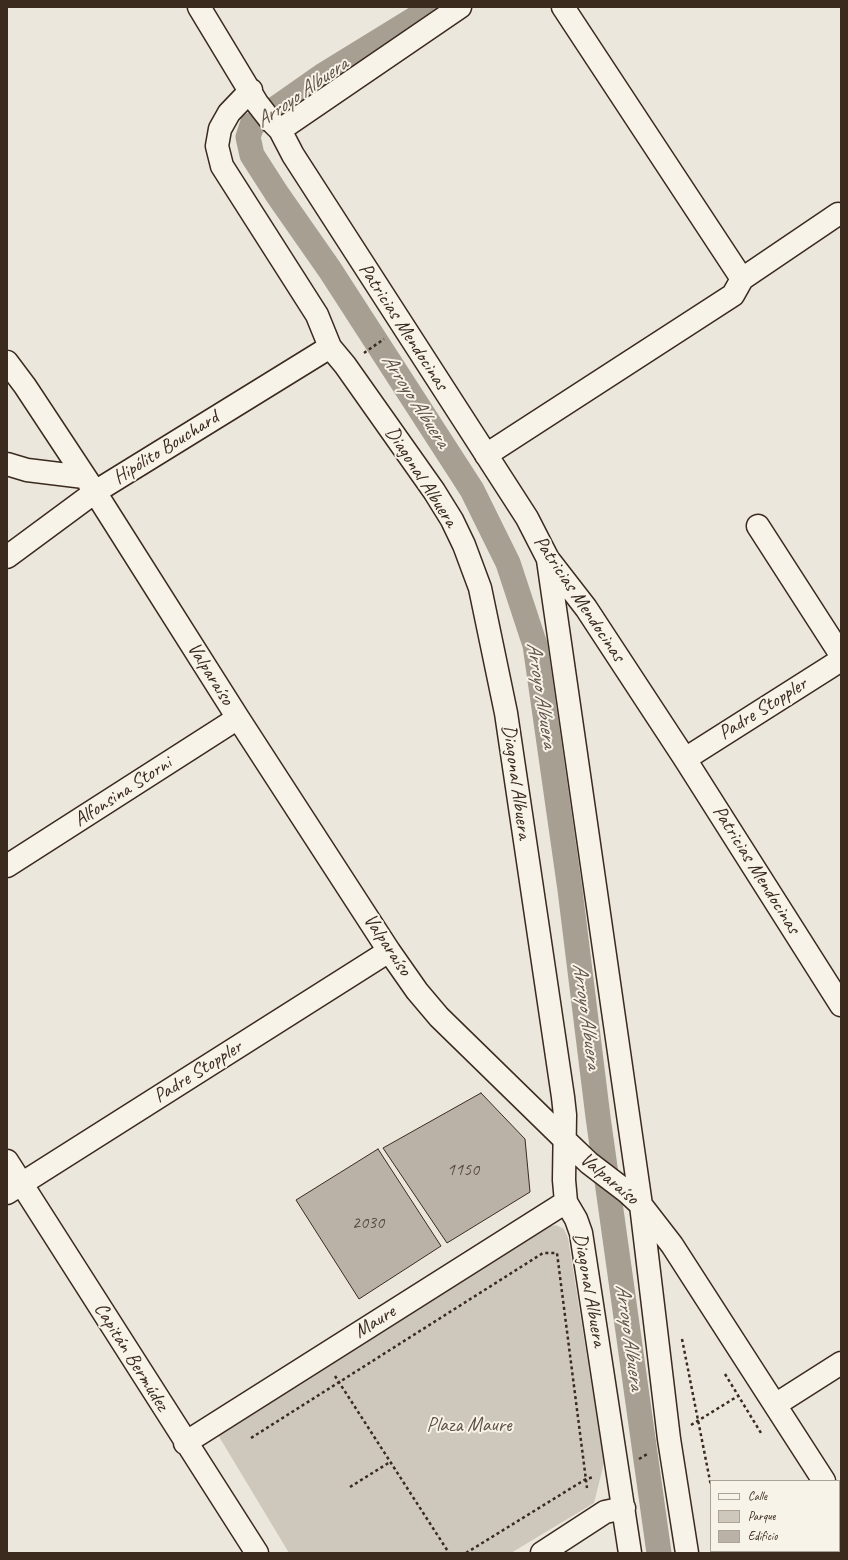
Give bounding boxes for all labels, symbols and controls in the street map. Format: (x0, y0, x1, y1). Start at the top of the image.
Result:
water label: Arroyo Albuera (251, 52, 353, 134)
street label: Patricias Mendocinas (353, 259, 453, 395)
water label: Arroyo Albuera (375, 349, 455, 453)
street label: Hipólito Bouchard (109, 406, 223, 490)
street label: Diagonal Albuera (380, 422, 462, 532)
street label: Patricias Mendocinas (528, 531, 630, 667)
street label: Valparaíso (181, 638, 239, 710)
water label: Arroyo Albuera (520, 640, 562, 750)
street label: Padre Stoppler (714, 672, 812, 746)
street label: Diagonal Albuera (496, 723, 536, 841)
street label: Alfonsina Storni (70, 752, 176, 832)
street label: Patricias Mendocinas (707, 801, 805, 939)
street label: Valparaíso (358, 909, 416, 981)
water label: Arroyo Albuera (566, 962, 606, 1070)
street label: Padre Stoppler (149, 1035, 247, 1109)
street label: Valparaíso (575, 1147, 643, 1211)
house number: 1150 (447, 1159, 479, 1181)
house number: 2030 (352, 1212, 384, 1234)
street label: Diagonal Albuera (567, 1231, 611, 1349)
water label: Arroyo Albuera (609, 1283, 649, 1391)
street label: Capitán Bermúdez (88, 1298, 174, 1416)
street label: Maure (350, 1300, 400, 1344)
park label: Plaza Maure (427, 1414, 511, 1438)
legend (710, 1480, 840, 1552)
text: Calle (748, 1488, 767, 1504)
text: Parque (748, 1508, 776, 1524)
text: Edificio (748, 1528, 778, 1544)

